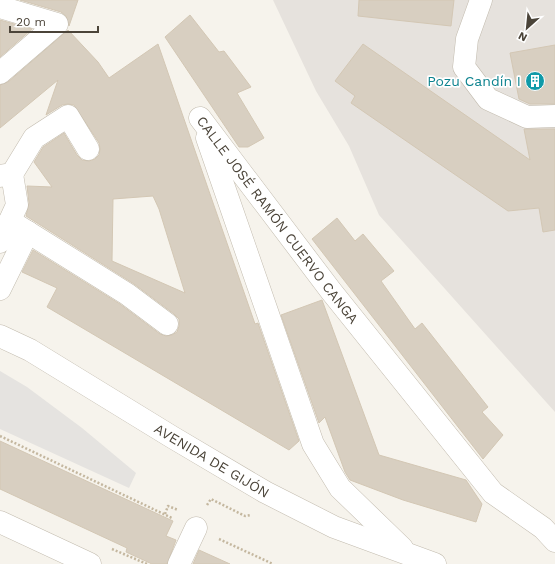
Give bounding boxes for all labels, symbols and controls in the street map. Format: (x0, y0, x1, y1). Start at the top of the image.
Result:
scale bar (10, 8, 98, 34)
north arrow (507, 8, 547, 48)
text: 20 m (16, 15, 46, 29)
text: N (516, 29, 529, 44)
building icon: Pozu Candín I (524, 70, 546, 92)
place label: Pozu Candín I (427, 73, 521, 89)
street label: CALLE JOSÉ RAMÓN CUERVO CANGA (193, 113, 362, 327)
street label: AVENIDA DE GIJÓN (152, 420, 272, 501)

